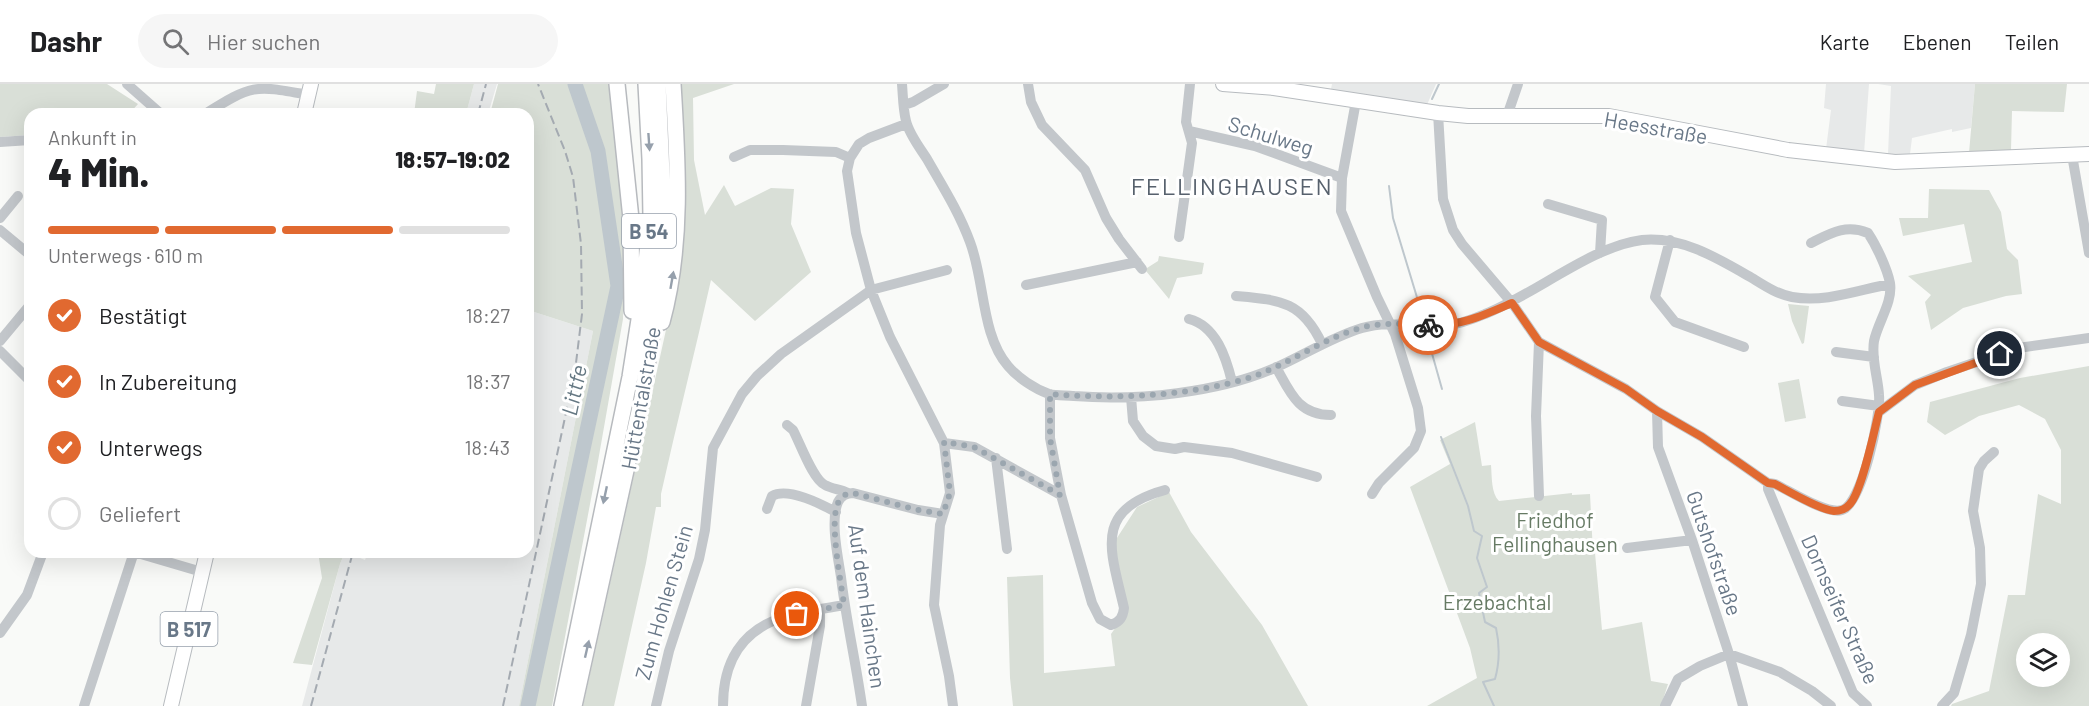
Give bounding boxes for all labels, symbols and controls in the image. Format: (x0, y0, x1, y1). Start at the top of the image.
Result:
search box (138, 14, 558, 68)
text: Dashr (30, 24, 102, 58)
icon: search (159, 25, 192, 58)
text: Hier suchen (207, 28, 320, 54)
text: Karte (1820, 29, 1870, 54)
text: Ebenen (1903, 29, 1972, 54)
text: Teilen (2005, 29, 2059, 54)
street label: Heesstraße (1602, 106, 1710, 148)
street label: Schulweg (1225, 110, 1317, 160)
text: Ankunft in (48, 125, 137, 149)
one-way arrow (645, 133, 654, 152)
text: 18:57–19:02 (395, 146, 510, 172)
text: 4 Min. (48, 148, 150, 195)
district label: FELLINGHAUSEN (1131, 171, 1333, 200)
road number: B 54 (622, 214, 676, 248)
text: Unterwegs · 610 m (48, 243, 203, 267)
one-way arrow (668, 270, 677, 289)
courier (1398, 295, 1458, 355)
icon: check (48, 299, 81, 332)
text: Bestätigt (99, 302, 188, 328)
text: 18:27 (466, 303, 510, 327)
icon: bike (1412, 309, 1445, 342)
street label: Hüttentalstraße (615, 325, 665, 471)
pin (1974, 328, 2025, 379)
icon: home (1983, 337, 2016, 370)
water label: Littfe (555, 362, 591, 418)
icon: check (48, 365, 81, 398)
text: In Zubereitung (99, 368, 237, 394)
text: 18:37 (466, 369, 510, 393)
icon: check (48, 431, 81, 464)
text: Unterwegs (99, 434, 203, 460)
text: 18:43 (464, 435, 510, 459)
one-way arrow (600, 486, 609, 505)
street label: Gutshofstraße (1682, 487, 1748, 619)
text: Geliefert (99, 500, 181, 526)
park label: Friedhof Fellinghausen (1492, 507, 1618, 556)
street label: Zum Hohlen Stein (629, 522, 697, 682)
street label: Auf dem Hainchen (844, 522, 892, 690)
street label: Dornseifer Straße (1797, 531, 1885, 687)
pin (771, 588, 822, 639)
park label: Erzebachtal (1443, 589, 1551, 614)
icon: bag (780, 597, 813, 630)
road number: B 517 (160, 612, 218, 646)
map controls (2016, 633, 2070, 687)
button: layers (2016, 633, 2070, 687)
one-way arrow (583, 640, 593, 658)

